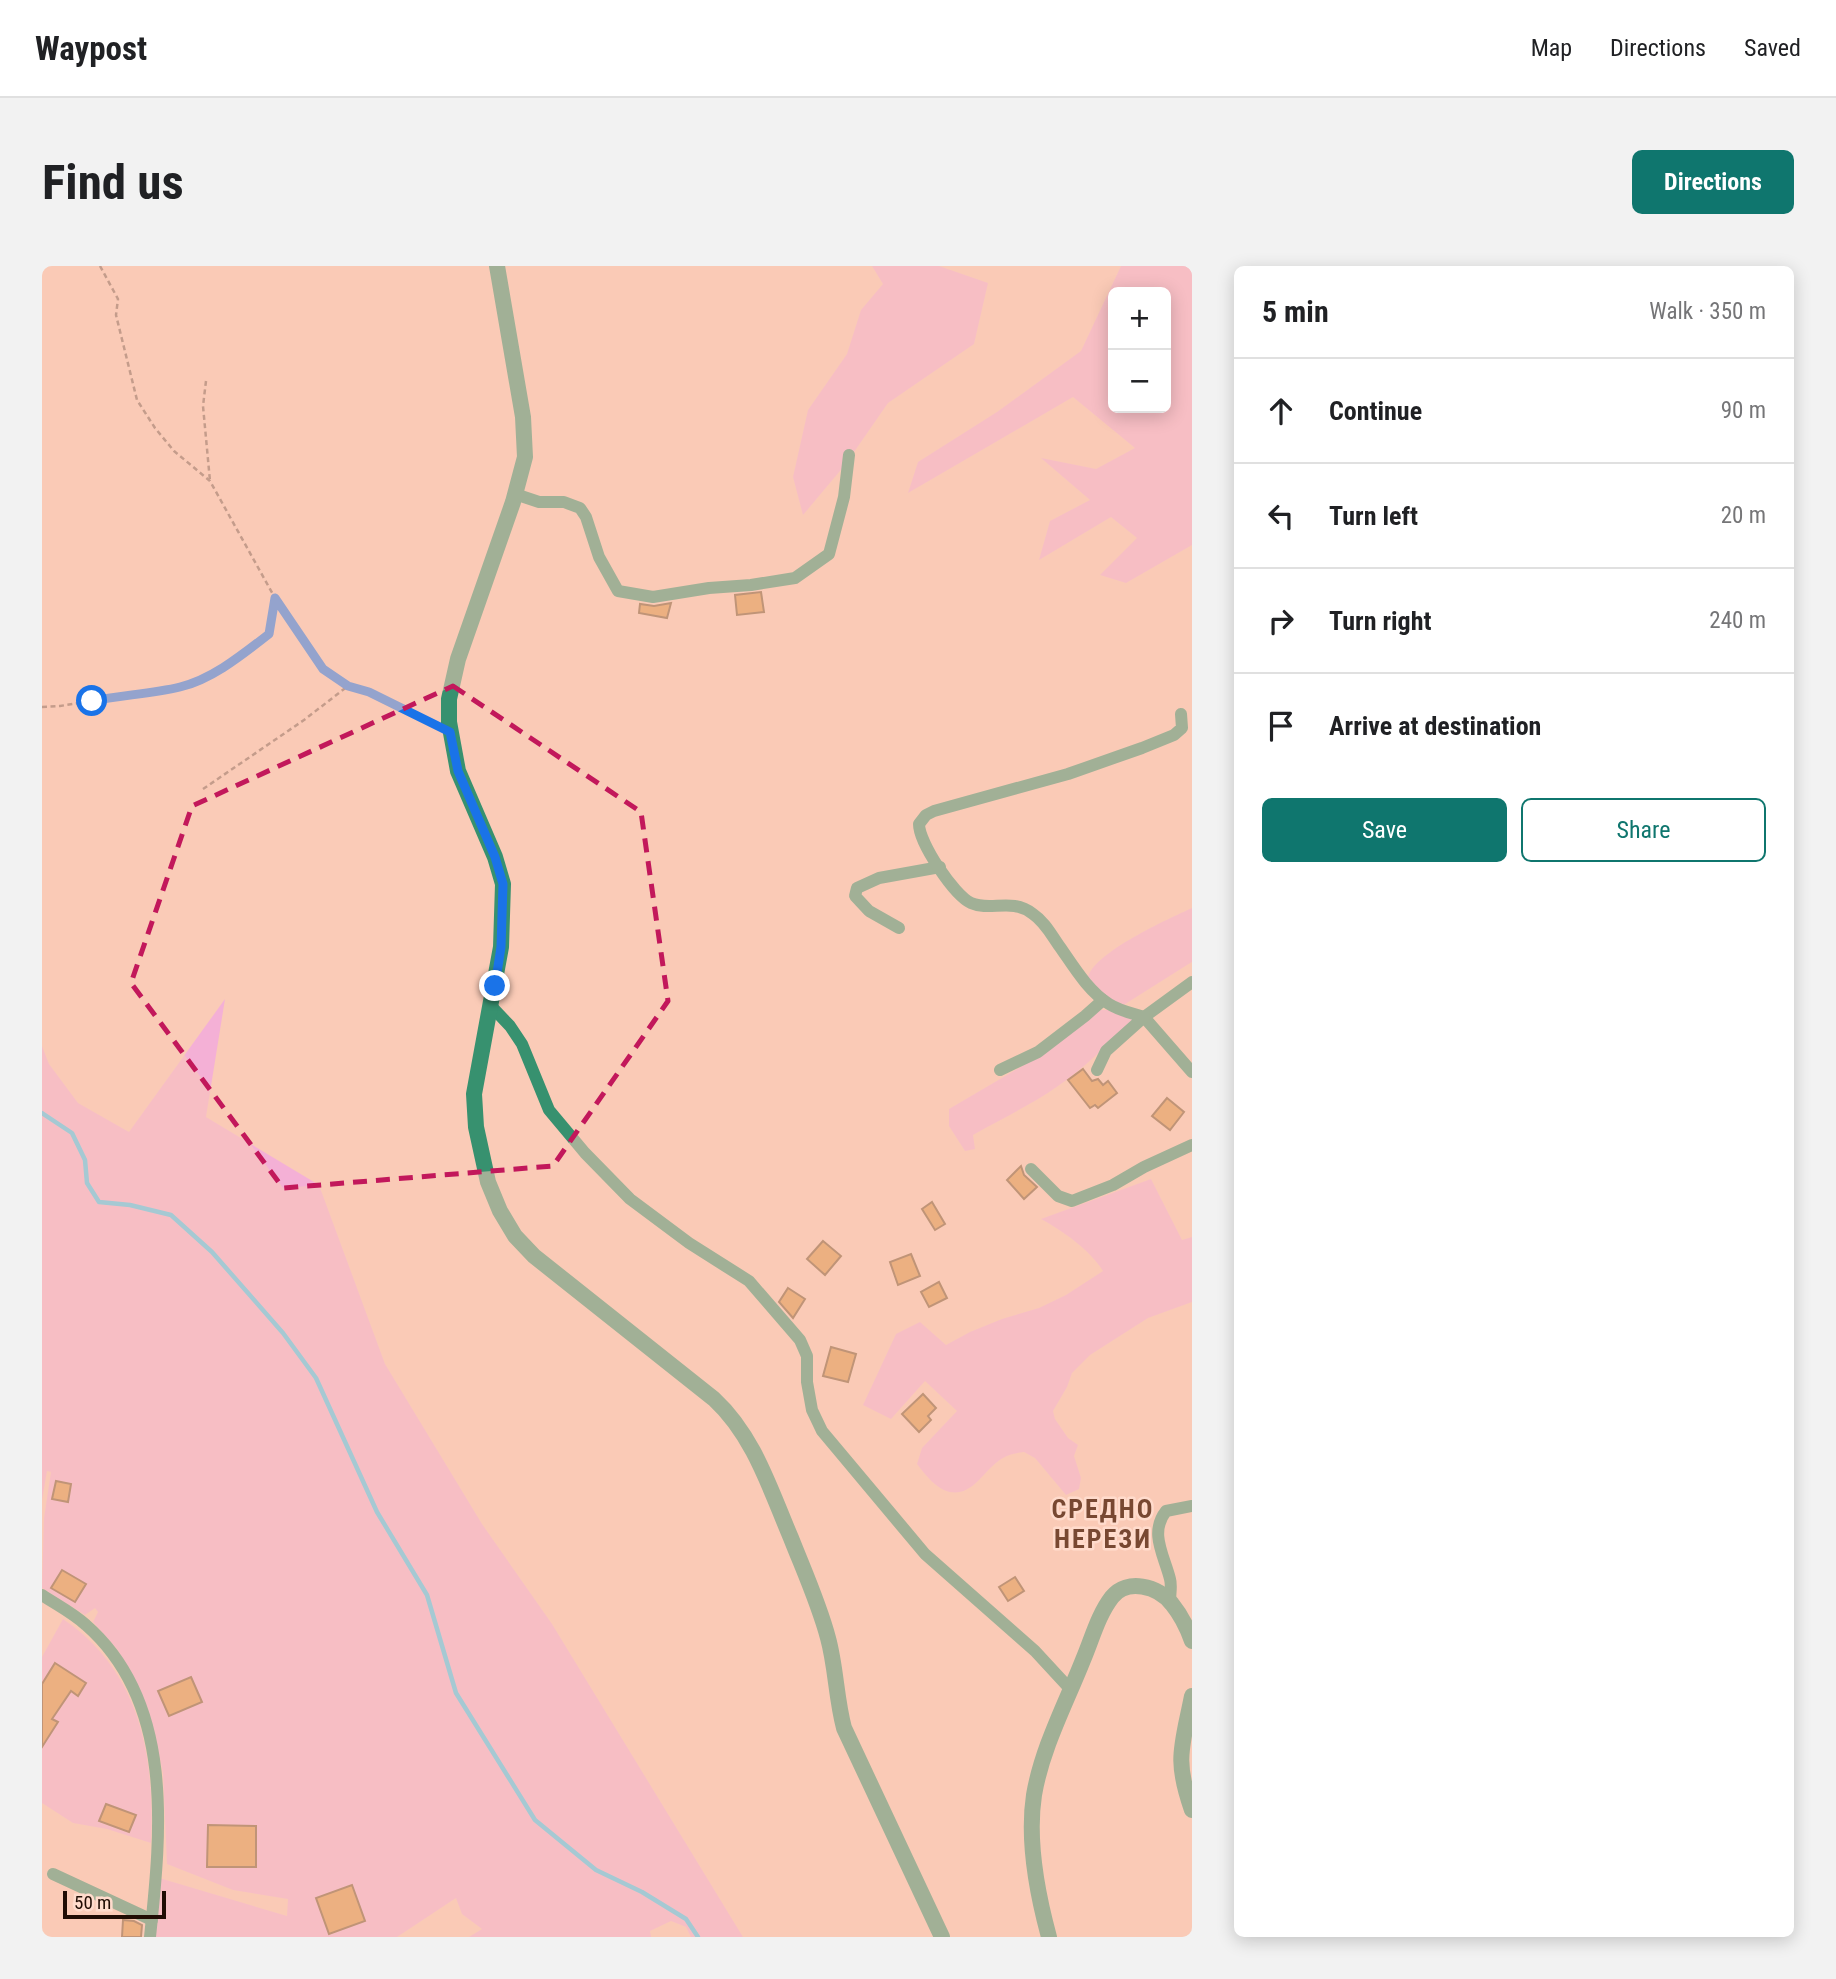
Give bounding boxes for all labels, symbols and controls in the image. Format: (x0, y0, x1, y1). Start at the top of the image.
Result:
text: Waypost (35, 29, 147, 68)
text: Map (1531, 34, 1572, 62)
text: Directions (1610, 34, 1706, 62)
text: Saved (1744, 34, 1801, 62)
button: Directions (1632, 150, 1794, 214)
text: Find us (42, 154, 184, 211)
map controls (1108, 287, 1171, 413)
button: + (1108, 287, 1171, 350)
text: 5 min (1262, 294, 1329, 329)
text: Walk · 350 m (1649, 298, 1766, 325)
button: − (1108, 350, 1171, 413)
icon: ahead (1262, 392, 1300, 430)
text: Continue (1329, 396, 1422, 426)
text: 90 m (1721, 397, 1766, 424)
icon: left (1262, 497, 1300, 535)
text: Turn left (1329, 501, 1418, 531)
text: 20 m (1721, 502, 1766, 529)
icon: right (1262, 602, 1300, 640)
text: Turn right (1329, 606, 1431, 636)
text: 240 m (1709, 607, 1766, 634)
route start (76, 685, 107, 716)
icon: arrive (1262, 707, 1300, 745)
text: Arrive at destination (1329, 711, 1541, 741)
button: Save (1262, 798, 1507, 862)
button: Share (1521, 798, 1766, 862)
route end (479, 970, 510, 1001)
district label: СРЕДНО НЕРЕЗИ (1051, 1494, 1155, 1554)
scale bar (63, 1888, 166, 1920)
text: 50 m (74, 1891, 111, 1914)

